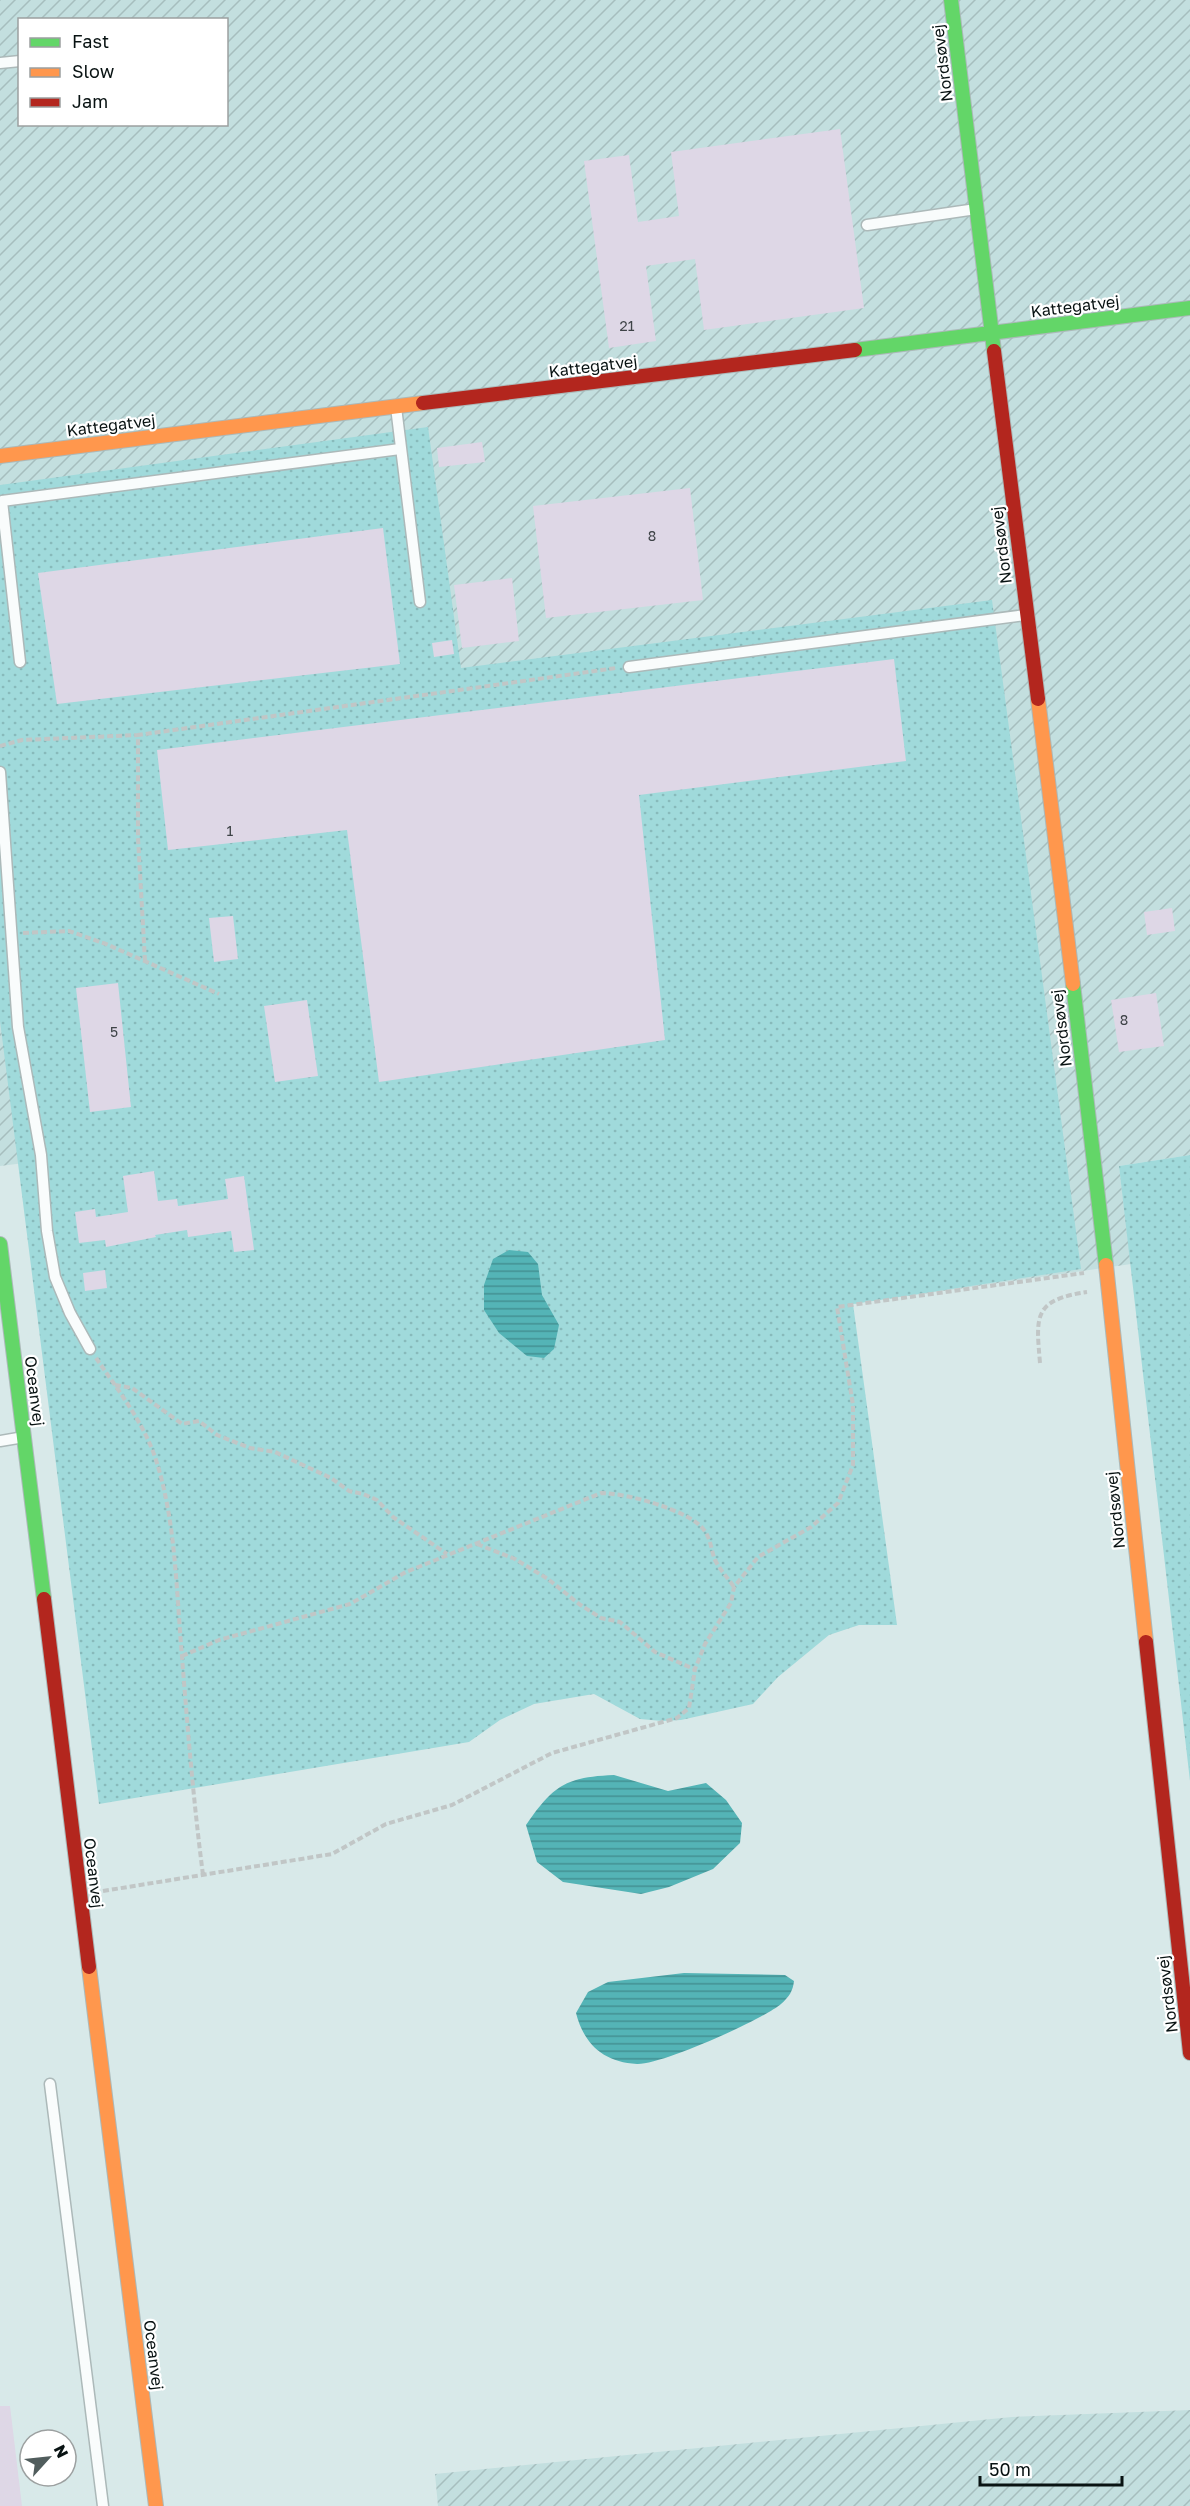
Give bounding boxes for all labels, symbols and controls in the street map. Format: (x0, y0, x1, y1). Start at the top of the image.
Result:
legend (18, 18, 228, 126)
street label: Nordsøvej (927, 23, 957, 103)
text: Fast (72, 30, 109, 52)
text: Slow (72, 60, 115, 82)
text: Jam (72, 90, 108, 112)
street label: Kattegatvej (1029, 291, 1121, 321)
house number: 21 (620, 317, 635, 334)
street label: Kattegatvej (547, 351, 639, 381)
street label: Kattegatvej (65, 410, 157, 440)
street label: Nordsøvej (986, 505, 1016, 585)
house number: 8 (648, 527, 656, 544)
house number: 1 (227, 822, 234, 839)
street label: Nordsøvej (1046, 988, 1076, 1068)
house number: 8 (1120, 1011, 1128, 1028)
house number: 5 (110, 1023, 118, 1040)
street label: Oceanvej (21, 1355, 49, 1427)
street label: Nordsøvej (1101, 1470, 1129, 1550)
street label: Oceanvej (80, 1837, 108, 1909)
street label: Nordsøvej (1152, 1954, 1182, 2034)
street label: Oceanvej (140, 2319, 168, 2391)
north arrow (18, 2428, 78, 2488)
text: N (50, 2441, 73, 2461)
scale bar (980, 2449, 1122, 2487)
text: 50 m (989, 2458, 1031, 2480)

